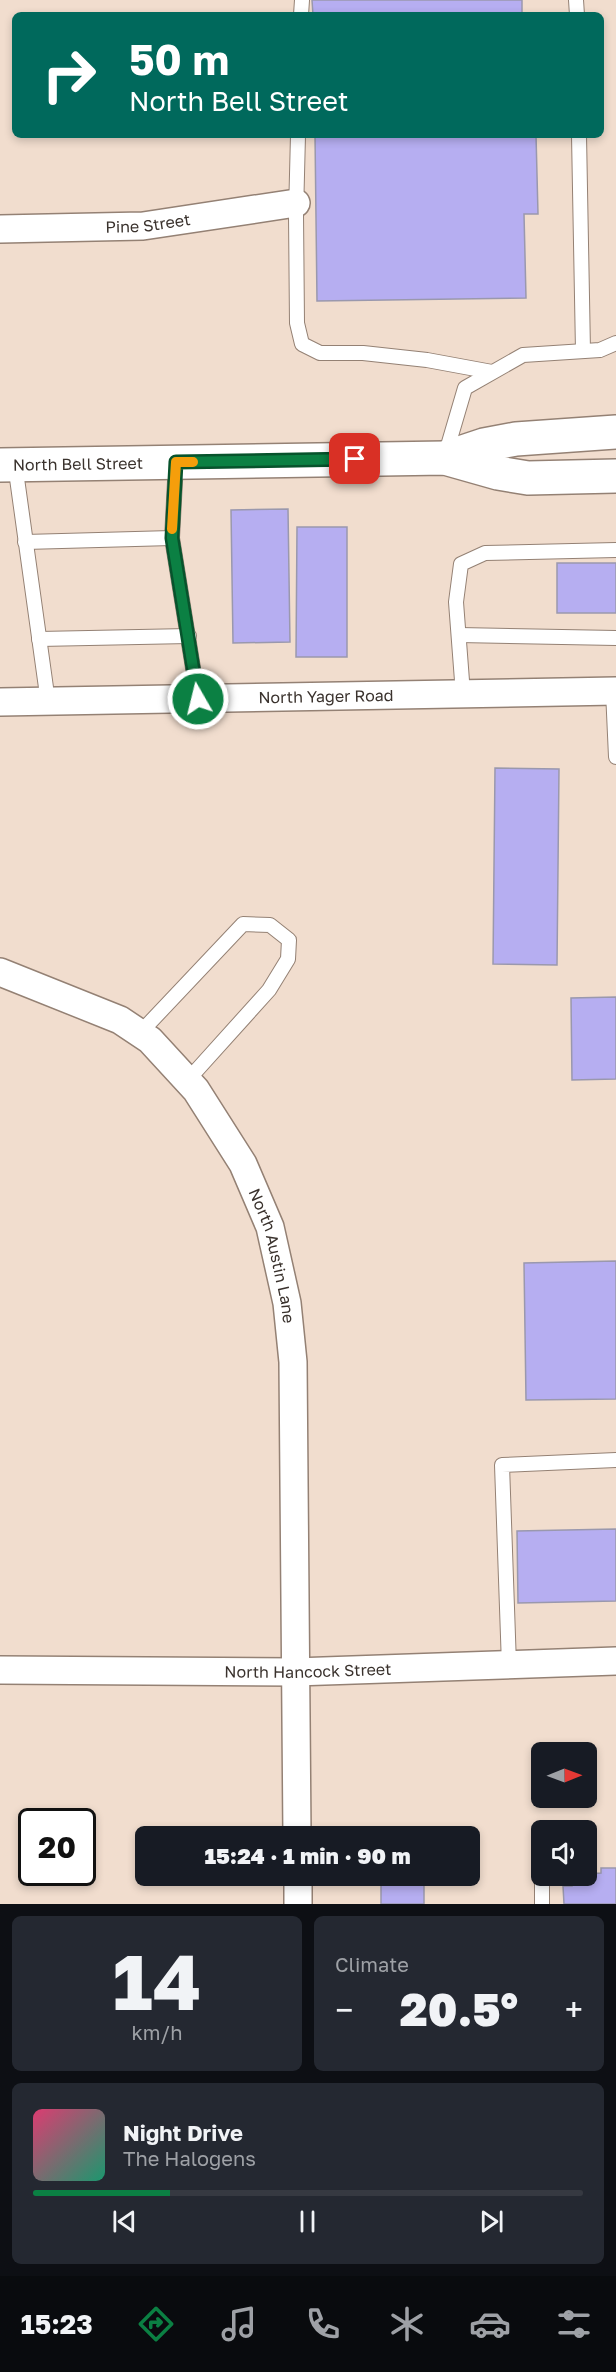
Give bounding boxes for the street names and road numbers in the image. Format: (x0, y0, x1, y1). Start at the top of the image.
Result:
street label: Pine Street (105, 209, 192, 237)
street label: North Bell Street (13, 453, 143, 475)
street label: North Yager Road (258, 685, 394, 707)
street label: North Austin Lane (245, 1185, 299, 1324)
street label: North Hancock Street (224, 1659, 392, 1682)

